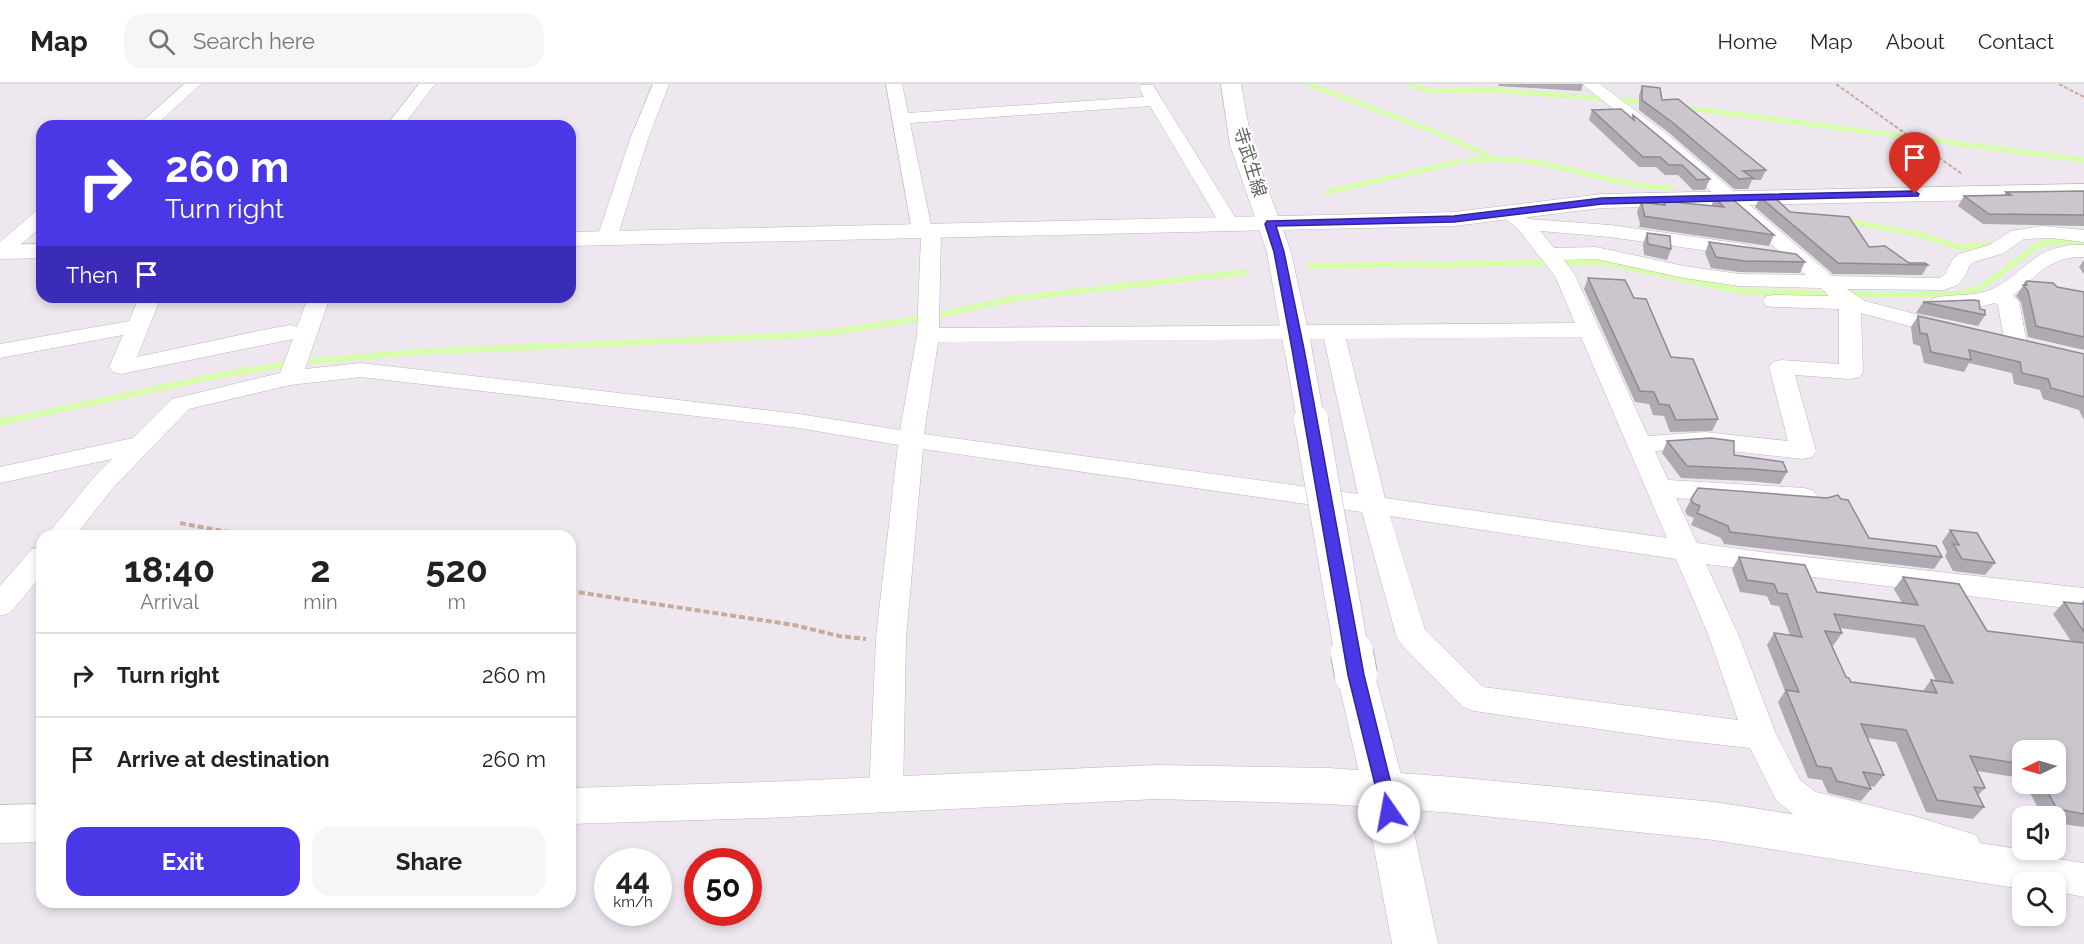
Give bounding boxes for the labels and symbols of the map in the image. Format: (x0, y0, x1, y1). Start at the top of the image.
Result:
street label: 寺武生線 (1230, 124, 1271, 199)
pin (1889, 132, 1940, 194)
north arrow (2012, 740, 2066, 794)
position arrow (1357, 780, 1421, 844)
speed limit sign: 50 (684, 848, 762, 926)

